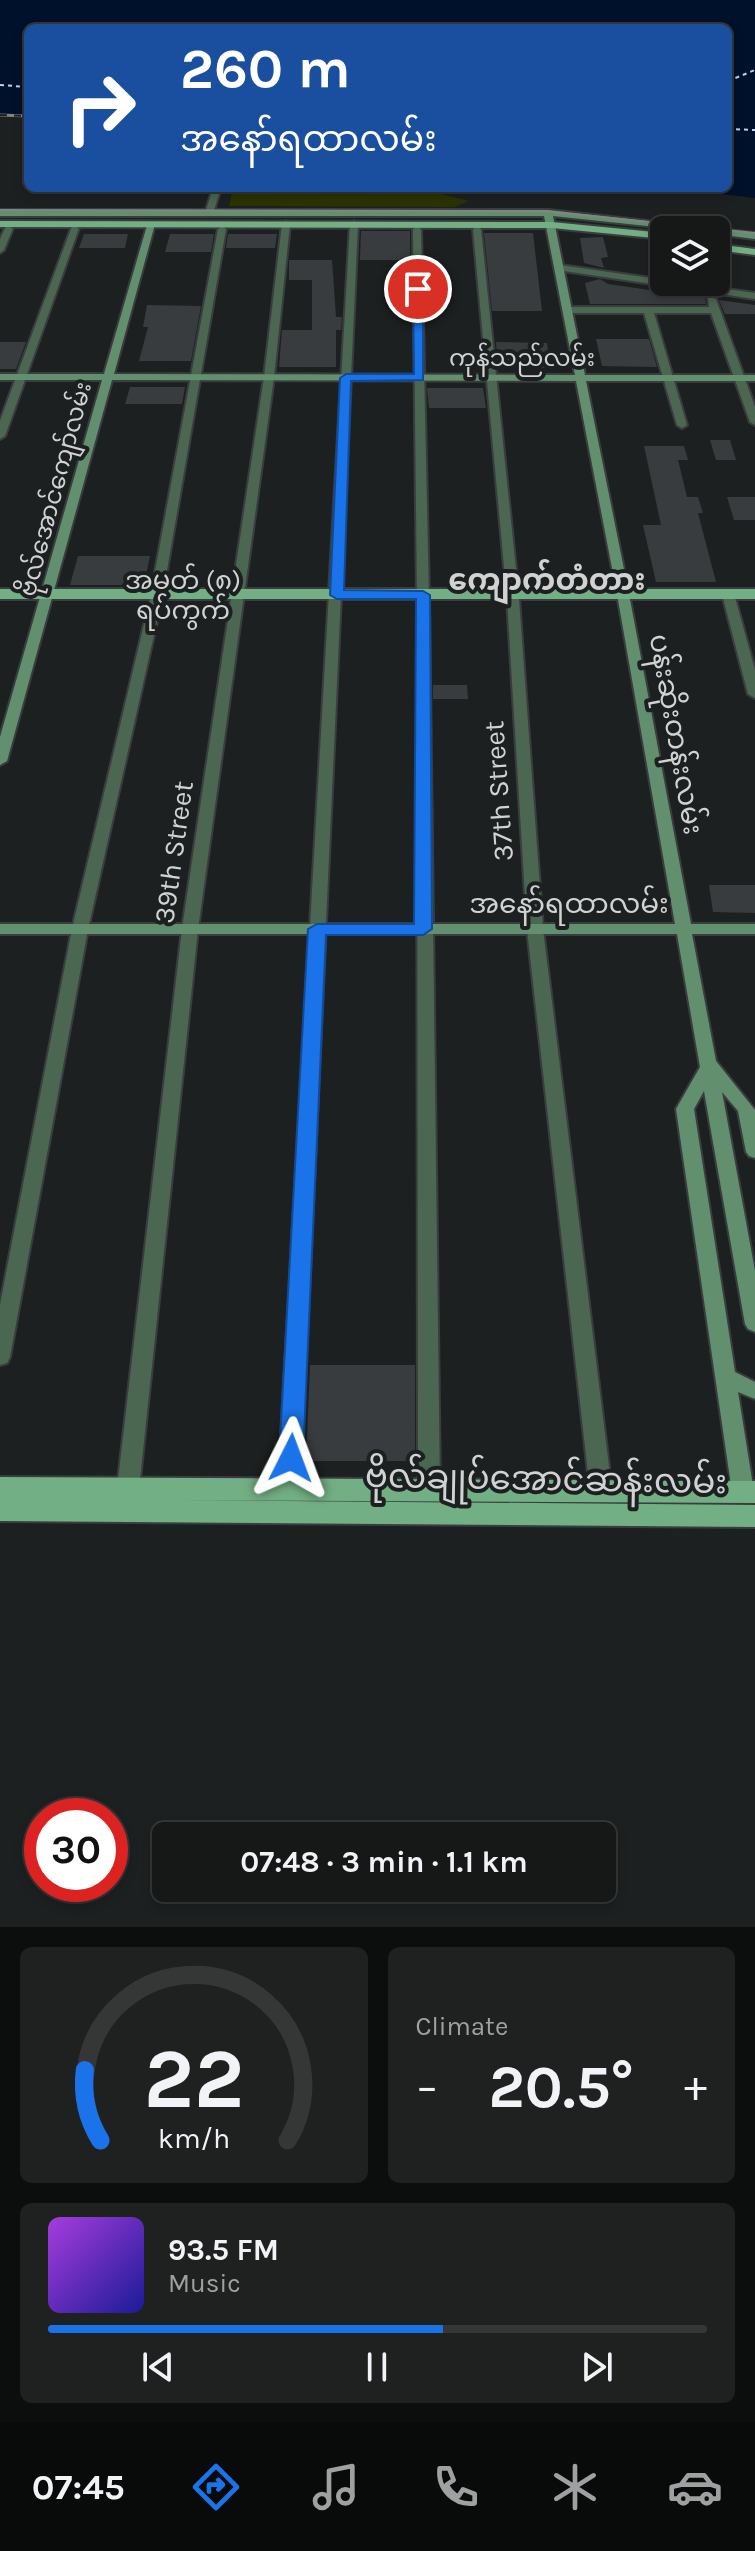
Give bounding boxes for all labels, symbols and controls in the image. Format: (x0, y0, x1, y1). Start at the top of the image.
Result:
text: 260 m (180, 36, 351, 101)
icon: right (48, 56, 152, 160)
text: အနော်ရထာလမ်း (180, 118, 437, 160)
map controls (650, 216, 730, 296)
button: layers (650, 216, 730, 296)
pin (384, 255, 452, 323)
icon: arrive (396, 267, 440, 311)
street label: ကုန်သည်လမ်း (449, 342, 595, 377)
street label: ဗိုလ်အောင်ကျော်လမ်း (11, 378, 102, 601)
district label: ကျောက်တံတား (448, 559, 646, 605)
district label: အမှတ် (၈) ရပ်ကွက် (125, 563, 241, 631)
street label: ပန်းဆိုးတန်းလမ်း (637, 631, 712, 838)
street label: 37th Street (477, 720, 520, 862)
street label: 39th Street (147, 779, 200, 926)
street label: အနော်ရထာလမ်း (469, 885, 669, 926)
position arrow (249, 1416, 333, 1500)
street label: ဗိုလ်ချုပ်အောင်ဆန်းလမ်း (364, 1451, 728, 1510)
speed limit sign: 30 (24, 1798, 128, 1902)
text: 07:48 · 3 min · 1.1 km (240, 1844, 528, 1880)
text: Climate (416, 2011, 508, 2042)
text: 22 (143, 2031, 244, 2128)
text: 20.5° (489, 2052, 634, 2122)
text: − (416, 2061, 439, 2112)
text: + (684, 2061, 707, 2112)
text: km/h (158, 2122, 230, 2155)
text: 93.5 FM (168, 2232, 279, 2268)
text: Music (168, 2268, 241, 2299)
icon: previous (136, 2345, 180, 2389)
icon: pause (355, 2345, 399, 2389)
icon: next (575, 2345, 619, 2389)
icon: directions (188, 2459, 244, 2515)
icon: music (308, 2459, 364, 2515)
icon: phone (428, 2459, 484, 2515)
icon: climate (547, 2459, 603, 2515)
icon: car (667, 2459, 723, 2515)
text: 07:45 (32, 2466, 125, 2508)

